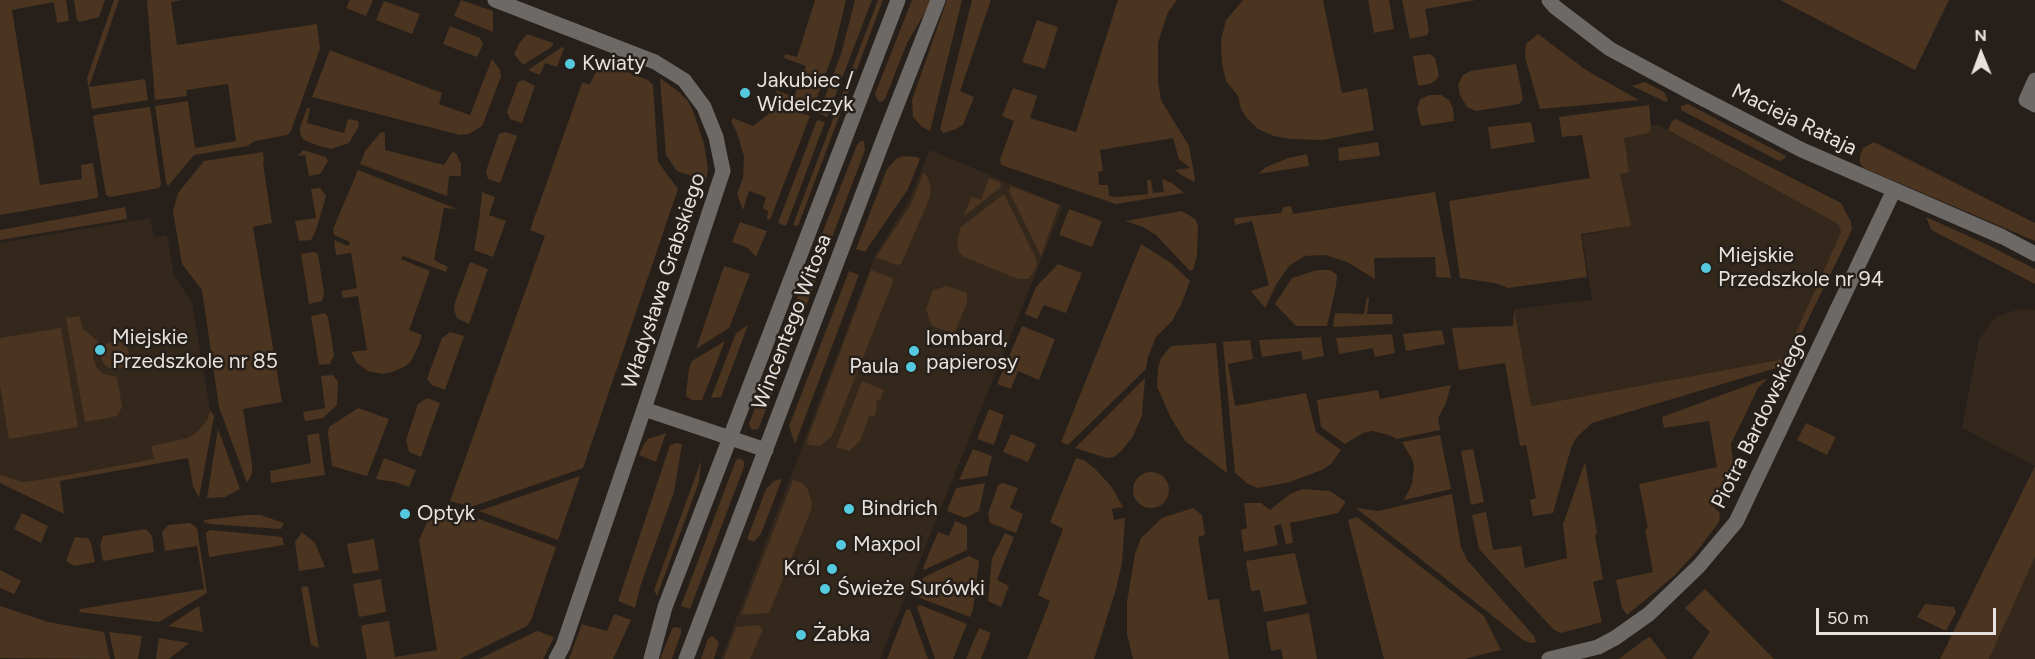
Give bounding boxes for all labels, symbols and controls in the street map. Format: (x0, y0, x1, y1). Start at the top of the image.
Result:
north arrow (1951, 24, 2011, 84)
text: N (1974, 26, 1987, 45)
place label: Kwiaty (582, 51, 646, 77)
marker: Kwiaty (563, 57, 577, 71)
place label: Jakubiec / Widelczyk (757, 68, 854, 118)
street label: Macieja Rataja (1727, 79, 1861, 161)
marker: Jakubiec / Widelczyk (738, 86, 752, 100)
street label: Władysława Grabskiego (617, 170, 711, 392)
street label: Wincentego Witosa (747, 231, 837, 413)
place label: Miejskie Przedszkole nr 94 (1718, 243, 1884, 293)
marker: Miejskie Przedszkole nr 94 (1699, 261, 1713, 275)
place label: Miejskie Przedszkole nr 85 (112, 325, 278, 375)
place label: lombard, papierosy (926, 326, 1018, 376)
street label: Piotra Bardowskiego (1707, 329, 1813, 513)
marker: Miejskie Przedszkole nr 85 (93, 343, 107, 357)
marker: lombard, papierosy (907, 344, 921, 358)
place label: Paula (849, 354, 899, 380)
marker: Paula (904, 360, 918, 374)
place label: Bindrich (861, 496, 938, 522)
place label: Optyk (417, 501, 475, 527)
marker: Bindrich (842, 502, 856, 516)
marker: Optyk (398, 507, 412, 521)
place label: Maxpol (853, 532, 921, 558)
marker: Maxpol (834, 538, 848, 552)
place label: Król (783, 556, 820, 582)
marker: Król (825, 562, 839, 576)
place label: Świeże Surówki (837, 576, 985, 602)
marker: Świeże Surówki (818, 582, 832, 596)
scale bar (1819, 596, 1999, 634)
text: 50 m (1827, 607, 1869, 629)
place label: Żabka (813, 622, 870, 648)
marker: Żabka (794, 628, 808, 642)

